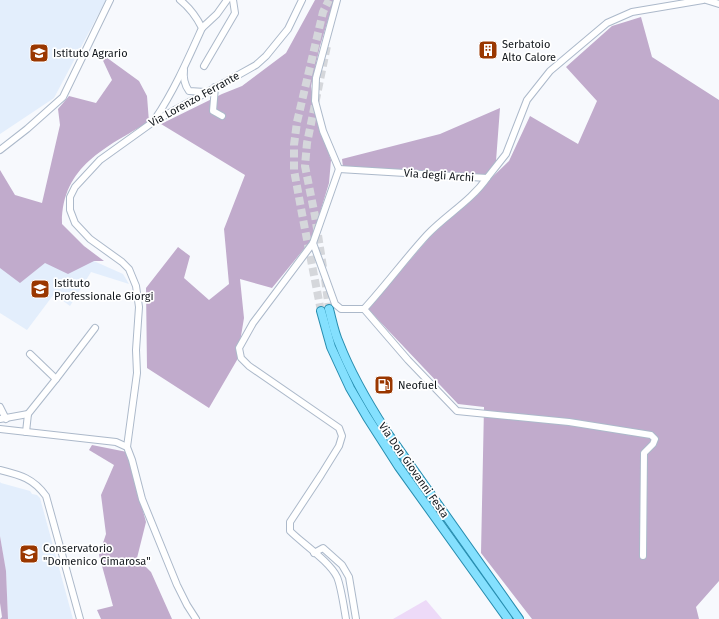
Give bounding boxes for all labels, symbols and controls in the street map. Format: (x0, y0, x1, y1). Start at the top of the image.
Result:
place label: Serbatoio Alto Calore (502, 38, 556, 64)
building icon: Serbatoio Alto Calore (477, 39, 499, 61)
school or university icon: Istituto Agrario (28, 42, 50, 64)
place label: Istituto Agrario (53, 47, 128, 60)
street label: Via Lorenzo Ferrante (147, 69, 242, 130)
street label: Via degli Archi (403, 167, 475, 184)
place label: Istituto Professionale Giorgi (54, 277, 154, 303)
school or university icon: Istituto Professionale Giorgi (29, 278, 51, 300)
fuel station icon: Neofuel (373, 374, 395, 396)
place label: Neofuel (398, 379, 437, 392)
street label: Via Don Giovanni Festa (376, 420, 451, 521)
place label: Conservatorio "Domenico Cimarosa" (43, 542, 151, 568)
school or university icon: Conservatorio "Domenico Cimarosa" (18, 543, 40, 565)

